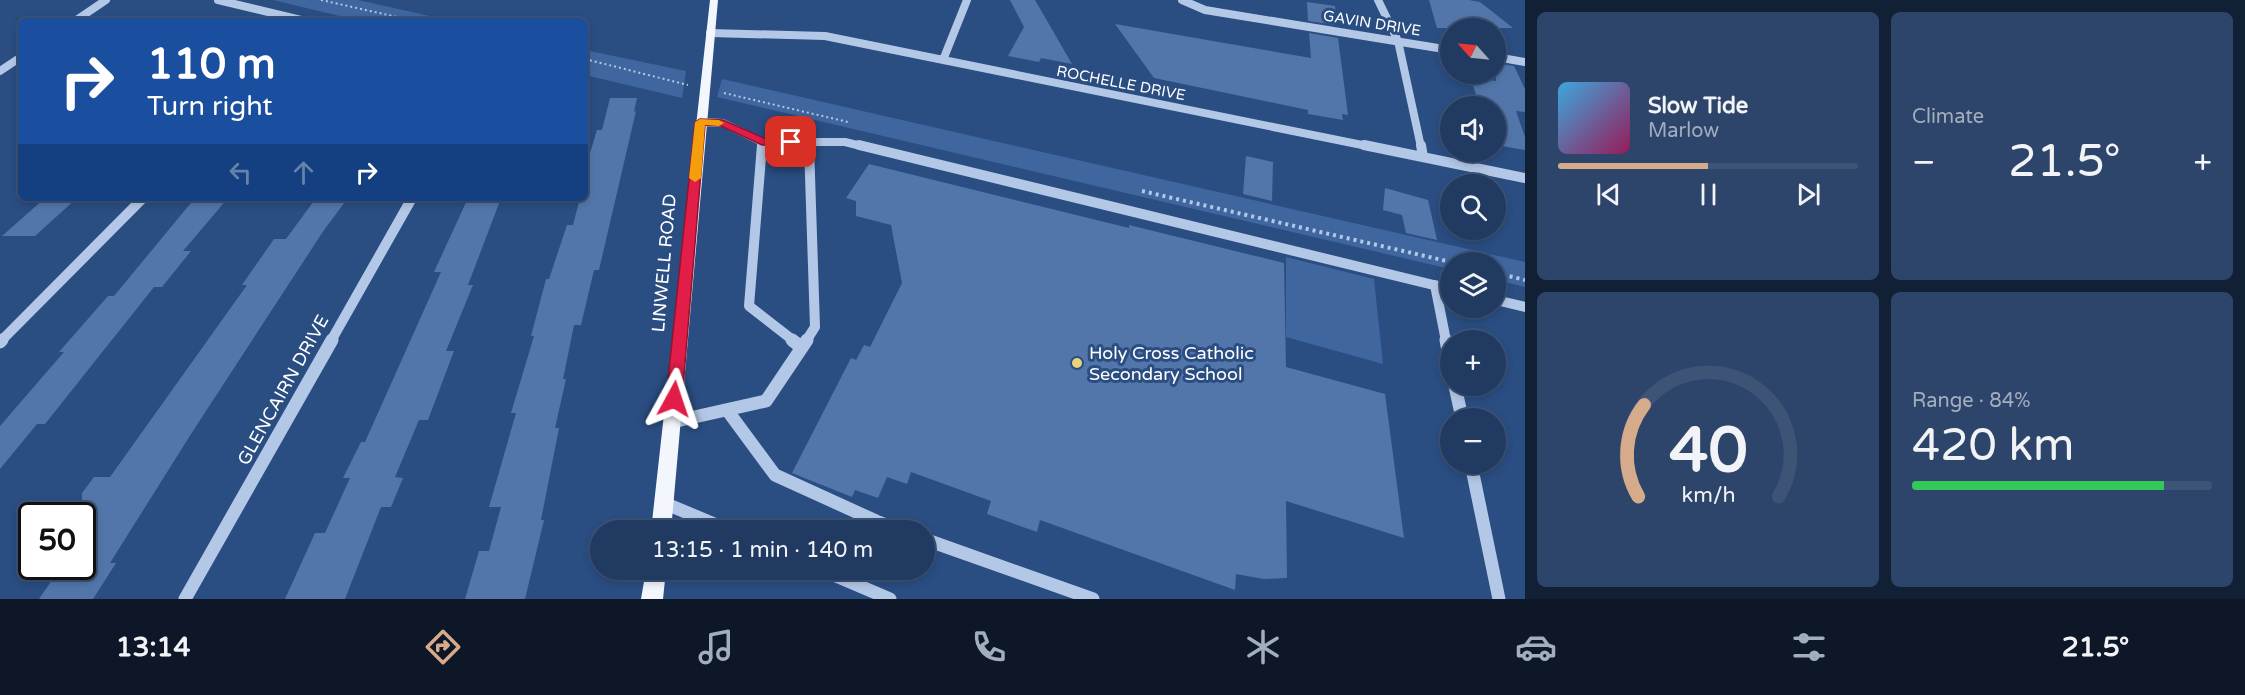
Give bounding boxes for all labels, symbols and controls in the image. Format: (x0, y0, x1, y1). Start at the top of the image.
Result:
street label: GAVIN DRIVE (1322, 6, 1422, 40)
north arrow (1440, 18, 1506, 84)
map controls (1440, 18, 1506, 474)
text: 110 m (147, 39, 276, 90)
icon: right (48, 42, 126, 120)
street label: ROCHELLE DRIVE (1055, 62, 1187, 104)
text: Turn right (147, 90, 273, 123)
text: Slow Tide (1648, 93, 1748, 119)
button: sound (1440, 96, 1506, 162)
text: Climate (1912, 105, 1984, 129)
pin (765, 116, 816, 167)
text: Marlow (1648, 119, 1719, 143)
icon: arrive (774, 125, 807, 158)
text: 21.5° (2008, 135, 2121, 189)
text: − (1912, 143, 1936, 182)
text: + (2193, 143, 2212, 182)
icon: left (224, 156, 257, 189)
icon: ahead (287, 156, 320, 189)
icon: right (350, 156, 383, 189)
button: search (1440, 174, 1506, 240)
icon: previous (1592, 178, 1625, 211)
icon: pause (1692, 178, 1725, 211)
icon: next (1792, 178, 1825, 211)
street label: LINWELL ROAD (647, 193, 681, 333)
button: layers (1440, 252, 1506, 318)
street label: GLENCAIRN DRIVE (233, 311, 333, 469)
button: + (1440, 330, 1506, 396)
place label: Holy Cross Catholic Secondary School (1089, 342, 1254, 385)
marker: Holy Cross Catholic Secondary School (1070, 356, 1084, 370)
position arrow (642, 367, 706, 431)
text: Range · 84% (1912, 389, 2031, 413)
button: − (1440, 408, 1506, 474)
text: 40 (1669, 414, 1747, 489)
text: 420 km (1912, 419, 2074, 473)
text: km/h (1681, 482, 1735, 508)
speed limit sign: 50 (18, 502, 96, 580)
text: 13:15 · 1 min · 140 m (652, 537, 873, 563)
icon: directions (422, 626, 464, 668)
icon: music (695, 626, 737, 668)
icon: phone (968, 626, 1010, 668)
icon: climate (1242, 626, 1284, 668)
icon: car (1515, 626, 1557, 668)
icon: filters (1788, 626, 1830, 668)
text: 13:14 (116, 631, 191, 664)
text: 21.5° (2062, 631, 2129, 664)

